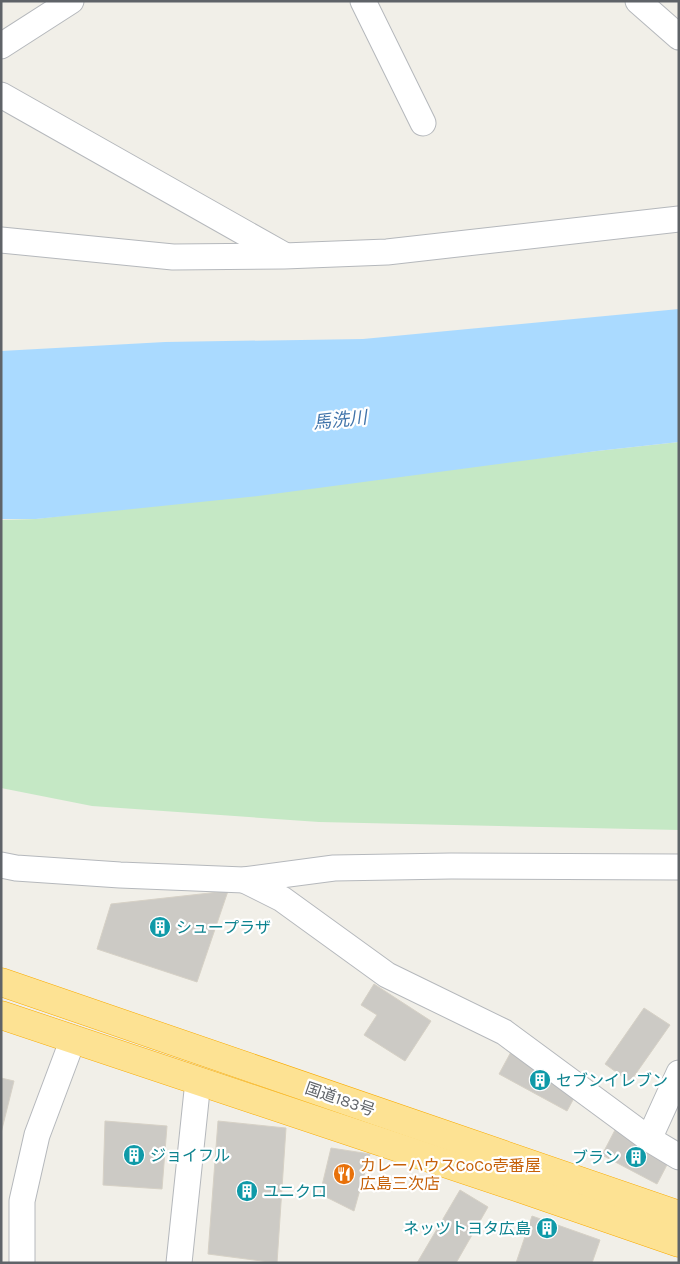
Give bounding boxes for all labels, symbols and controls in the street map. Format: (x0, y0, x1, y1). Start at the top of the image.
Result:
water label: 馬洗川 (312, 406, 370, 434)
building icon: シュープラザ (148, 915, 172, 939)
place label: シュープラザ (176, 918, 271, 937)
building icon: セブンイレブン (528, 1068, 552, 1092)
place label: セブンイレブン (556, 1071, 668, 1090)
street label: 国道183号 (303, 1078, 377, 1120)
building icon: ジョイフル (122, 1143, 146, 1167)
building icon: ブラン (624, 1145, 648, 1169)
place label: ジョイフル (150, 1146, 230, 1165)
place label: ブラン (572, 1148, 620, 1167)
place label: カレーハウスCoCo壱番屋 広島三次店 (360, 1156, 541, 1193)
restaurant icon: カレーハウスCoCo壱番屋 広島三次店 (332, 1162, 356, 1186)
building icon: ユニクロ (235, 1179, 259, 1203)
place label: ユニクロ (263, 1182, 327, 1201)
building icon: ネッツトヨタ広島 (535, 1216, 559, 1240)
place label: ネッツトヨタ広島 (403, 1219, 531, 1238)

